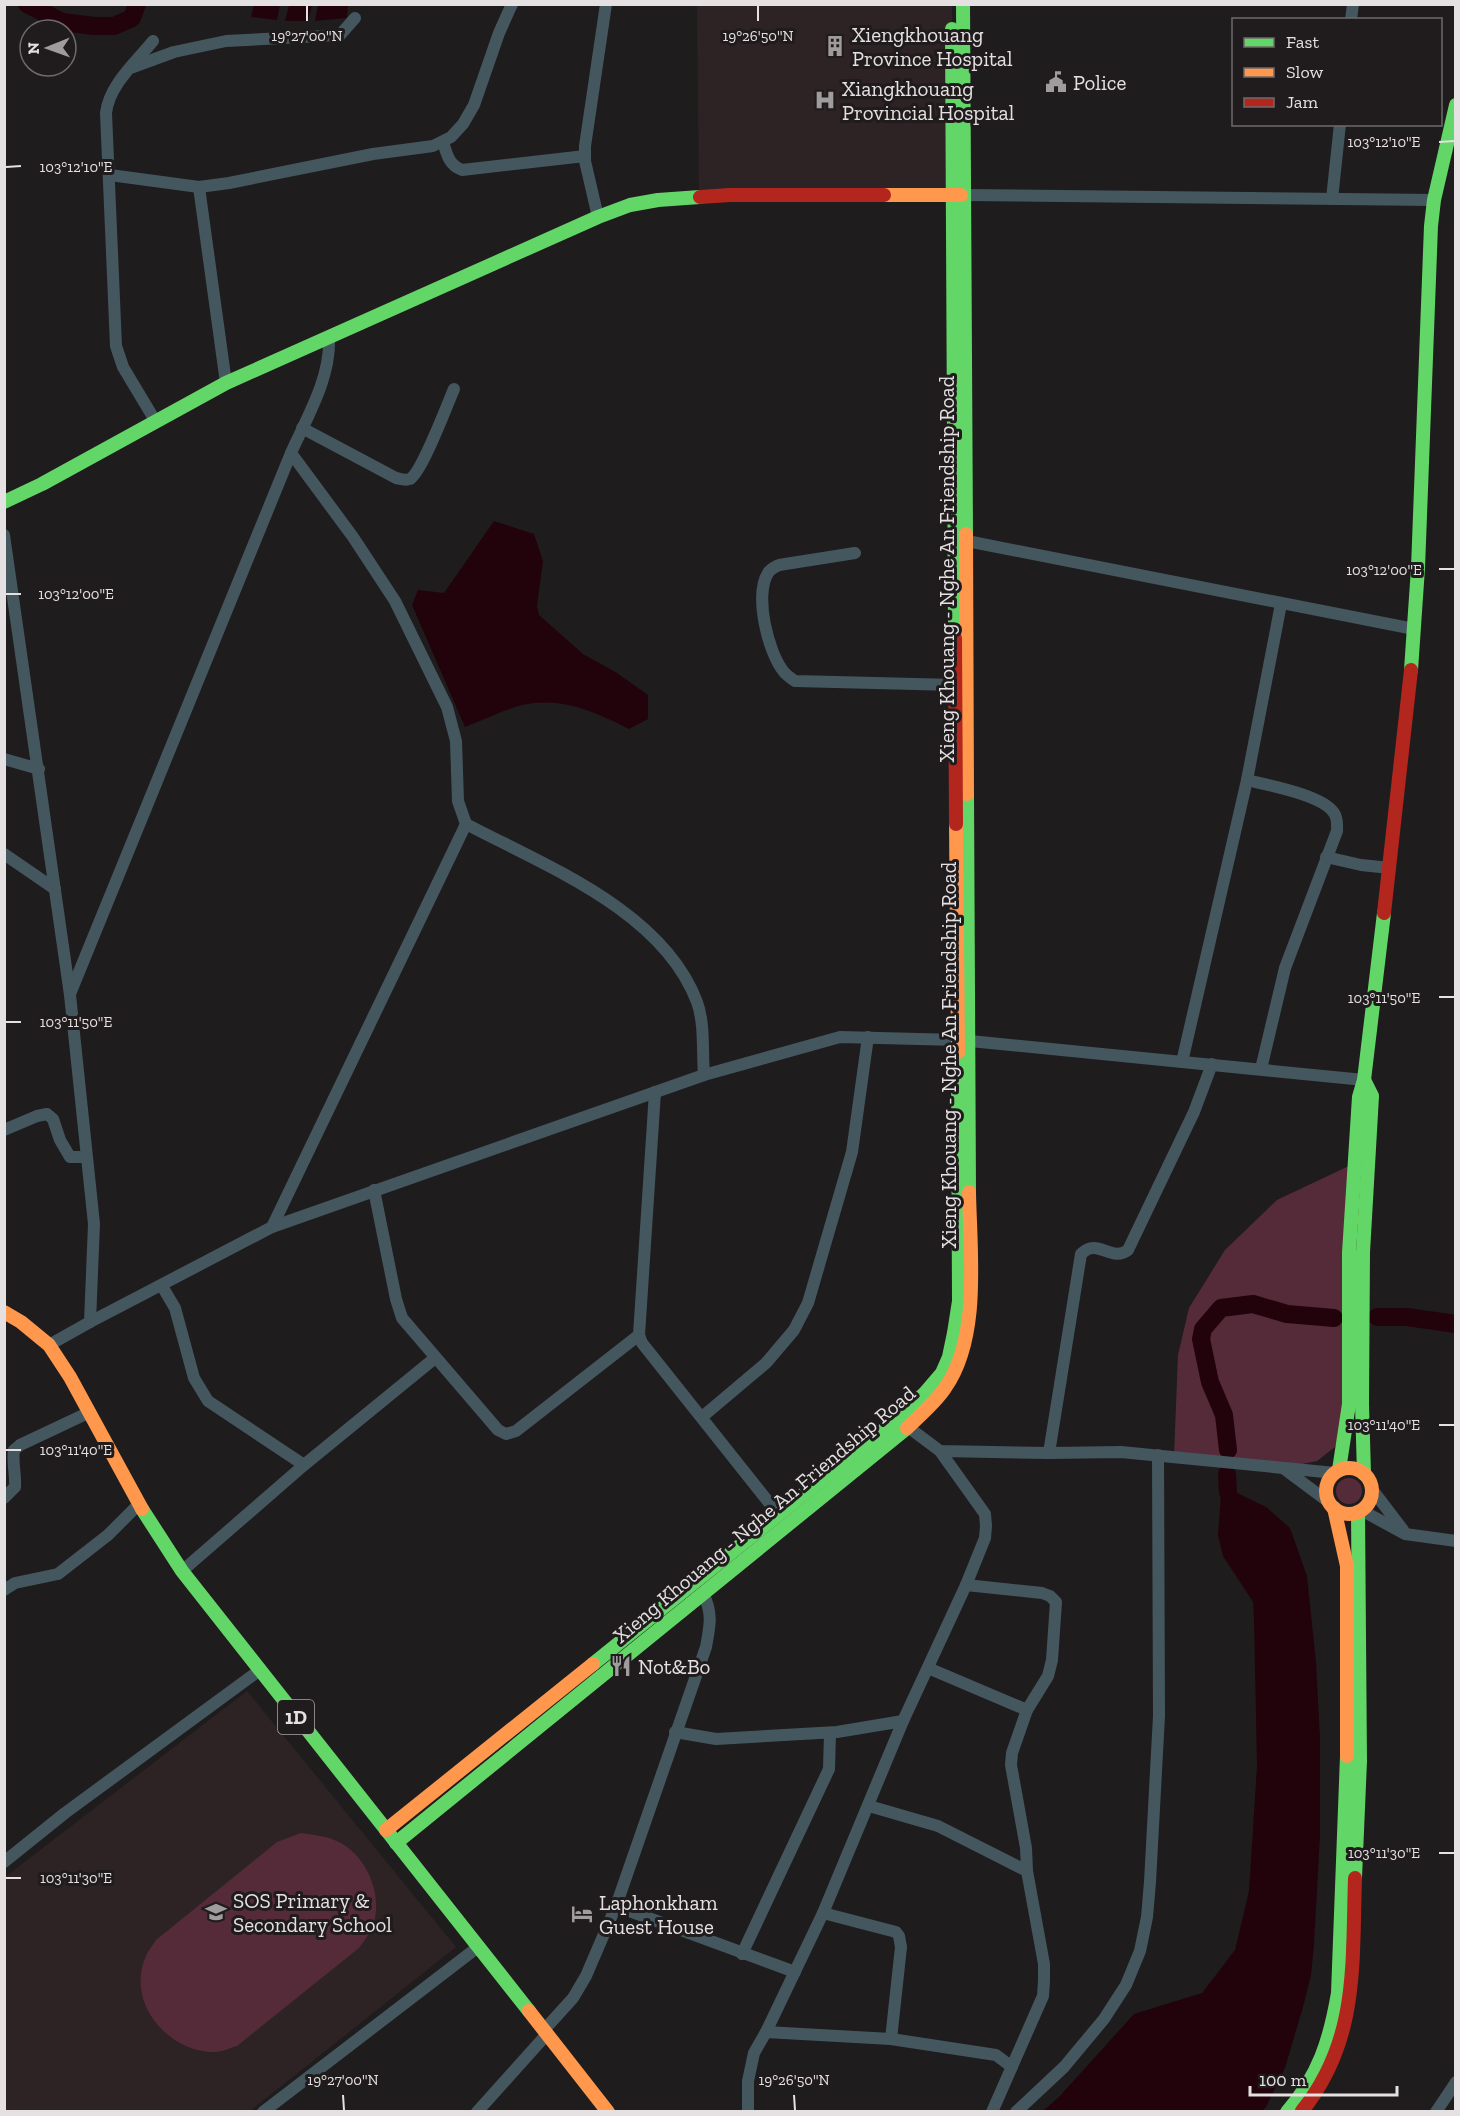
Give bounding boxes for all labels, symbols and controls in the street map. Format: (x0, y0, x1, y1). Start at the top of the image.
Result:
north arrow (18, 18, 78, 78)
legend (1232, 18, 1442, 126)
place label: Xiengkhouang Province Hospital (852, 22, 1013, 71)
text: 19°27'00"N (271, 27, 343, 45)
text: 19°26'50"N (722, 27, 794, 45)
text: Fast (1286, 31, 1319, 53)
building icon: Xiengkhouang Province Hospital (823, 34, 847, 58)
text: N (24, 42, 43, 55)
text: Slow (1286, 61, 1323, 83)
public building icon: Police (1044, 70, 1068, 94)
place label: Police (1073, 70, 1127, 95)
place label: Xiangkhouang Provincial Hospital (842, 76, 1015, 125)
hospital icon: Xiangkhouang Provincial Hospital (813, 88, 837, 112)
text: Jam (1286, 91, 1318, 113)
text: 103°12'10"E (1348, 133, 1421, 151)
text: 103°12'10"E (40, 158, 113, 176)
street label: Xieng Khouang - Nghe An Friendship Road (934, 375, 959, 762)
text: 103°12'00"E (1346, 561, 1422, 579)
text: 103°12'00"E (38, 585, 114, 603)
street label: Xieng Khouang - Nghe An Friendship Road (936, 861, 961, 1248)
text: 103°11'50"E (1348, 989, 1420, 1007)
text: 103°11'50"E (40, 1013, 112, 1031)
street label: Xieng Khouang - Nghe An Friendship Road (608, 1380, 920, 1648)
text: 103°11'40"E (1348, 1416, 1420, 1434)
text: 103°11'40"E (40, 1441, 112, 1459)
restaurant icon: Not&Bo (609, 1654, 633, 1678)
place label: Not&Bo (638, 1654, 710, 1679)
road number: 1D (278, 1700, 314, 1734)
text: 103°11'30"E (1348, 1844, 1420, 1862)
text: 103°11'30"E (40, 1869, 112, 1887)
place label: SOS Primary & Secondary School (233, 1888, 392, 1937)
place label: Laphonkham Guest House (599, 1890, 718, 1939)
school or university icon: SOS Primary & Secondary School (204, 1900, 228, 1924)
hotel icon: Laphonkham Guest House (570, 1902, 594, 1926)
scale bar (1250, 2059, 1397, 2097)
text: 100 m (1259, 2069, 1307, 2091)
text: 19°27'00"N (307, 2071, 379, 2089)
text: 19°26'50"N (758, 2071, 830, 2089)

